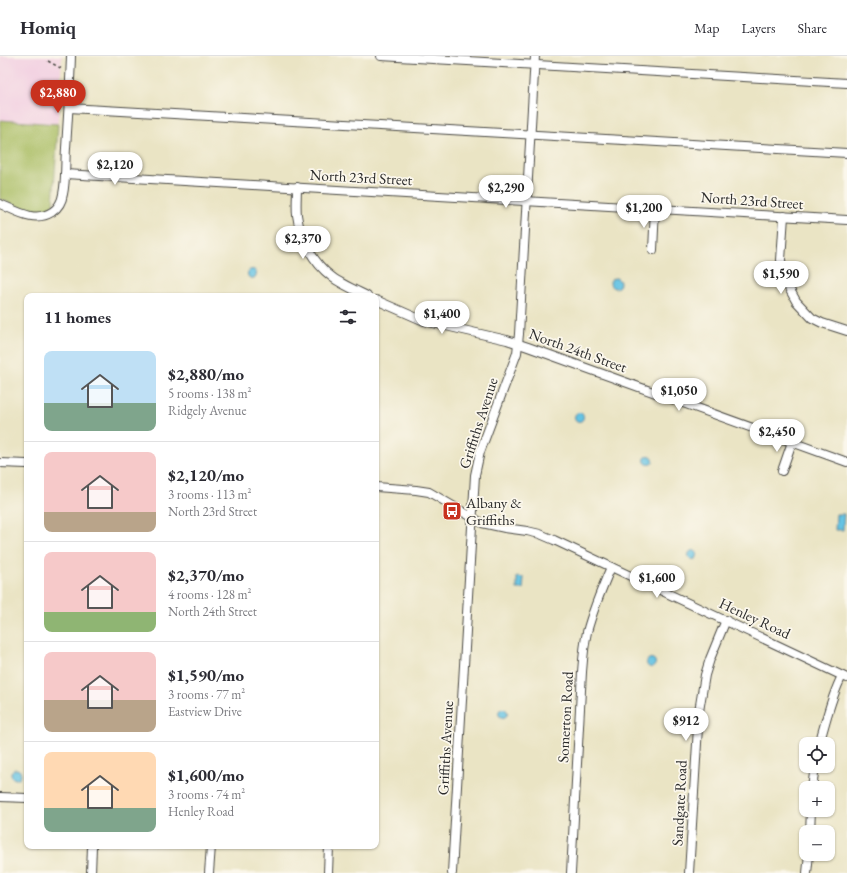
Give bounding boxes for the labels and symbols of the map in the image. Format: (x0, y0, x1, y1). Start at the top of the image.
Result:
pin: $2,880 (25, 80, 91, 114)
pin: $2,120 (82, 152, 148, 186)
street label: North 23rd Street (309, 165, 413, 189)
pin: $2,290 (473, 175, 539, 209)
street label: North 23rd Street (700, 187, 804, 213)
pin: $1,200 (611, 195, 677, 229)
pin: $2,370 (270, 226, 336, 260)
pin: $1,590 (748, 261, 814, 295)
pin: $1,400 (409, 301, 475, 335)
street label: North 24th Street (527, 324, 630, 377)
street label: Griffiths Avenue (454, 375, 502, 471)
pin: $1,050 (646, 378, 712, 412)
pin: $2,450 (744, 419, 810, 453)
place label: Albany & Griffiths (465, 493, 522, 529)
bus stop icon: Albany & Griffiths (441, 500, 463, 522)
pin: $1,600 (624, 565, 690, 599)
street label: Henley Road (716, 593, 794, 643)
street label: Somerton Road (553, 670, 577, 763)
street label: Griffiths Avenue (433, 700, 457, 796)
pin: $912 (662, 708, 710, 742)
street label: Sandgate Road (667, 759, 691, 846)

